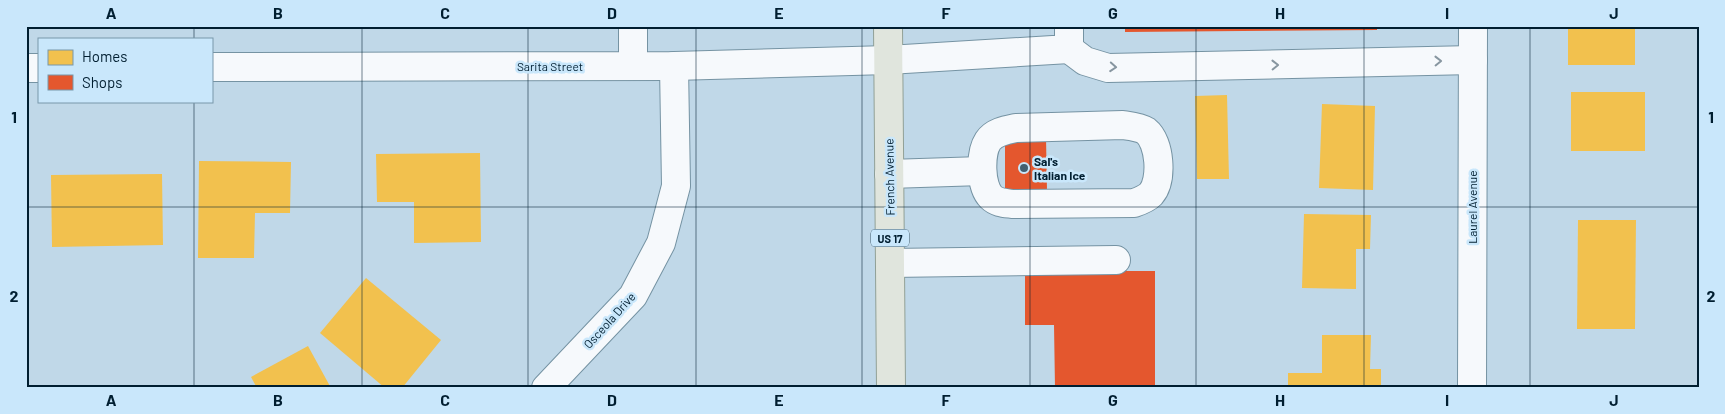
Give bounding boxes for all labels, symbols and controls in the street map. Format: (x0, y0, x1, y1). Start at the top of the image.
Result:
text: A (106, 3, 117, 22)
text: B (273, 3, 283, 22)
text: C (440, 3, 450, 22)
text: D (607, 3, 617, 22)
text: E (774, 3, 784, 22)
text: F (942, 3, 951, 22)
text: G (1108, 3, 1118, 22)
text: H (1275, 3, 1285, 22)
text: I (1445, 3, 1449, 22)
text: J (1609, 3, 1619, 22)
legend (38, 38, 212, 102)
text: Homes (82, 47, 127, 65)
one-way arrow (1434, 56, 1442, 66)
street label: Sarita Street (517, 59, 583, 73)
one-way arrow (1271, 59, 1279, 70)
one-way arrow (1109, 62, 1117, 73)
text: Shops (82, 73, 122, 91)
text: 1 (11, 107, 17, 126)
text: 1 (1708, 107, 1714, 126)
street label: French Avenue (881, 138, 897, 216)
place label: Sal's Italian Ice (1034, 154, 1086, 182)
marker: Sal's Italian Ice (1018, 162, 1030, 174)
street label: Laurel Avenue (1465, 170, 1479, 244)
road number: US 17 (871, 230, 909, 247)
text: 2 (10, 286, 19, 305)
text: 2 (1707, 286, 1716, 305)
street label: Osceola Drive (580, 289, 638, 351)
text: A (106, 390, 117, 409)
text: B (273, 390, 283, 409)
text: C (440, 390, 450, 409)
text: D (607, 390, 617, 409)
text: E (774, 390, 784, 409)
text: F (942, 390, 951, 409)
text: G (1108, 390, 1118, 409)
text: H (1275, 390, 1285, 409)
text: I (1445, 390, 1449, 409)
text: J (1609, 390, 1619, 409)

